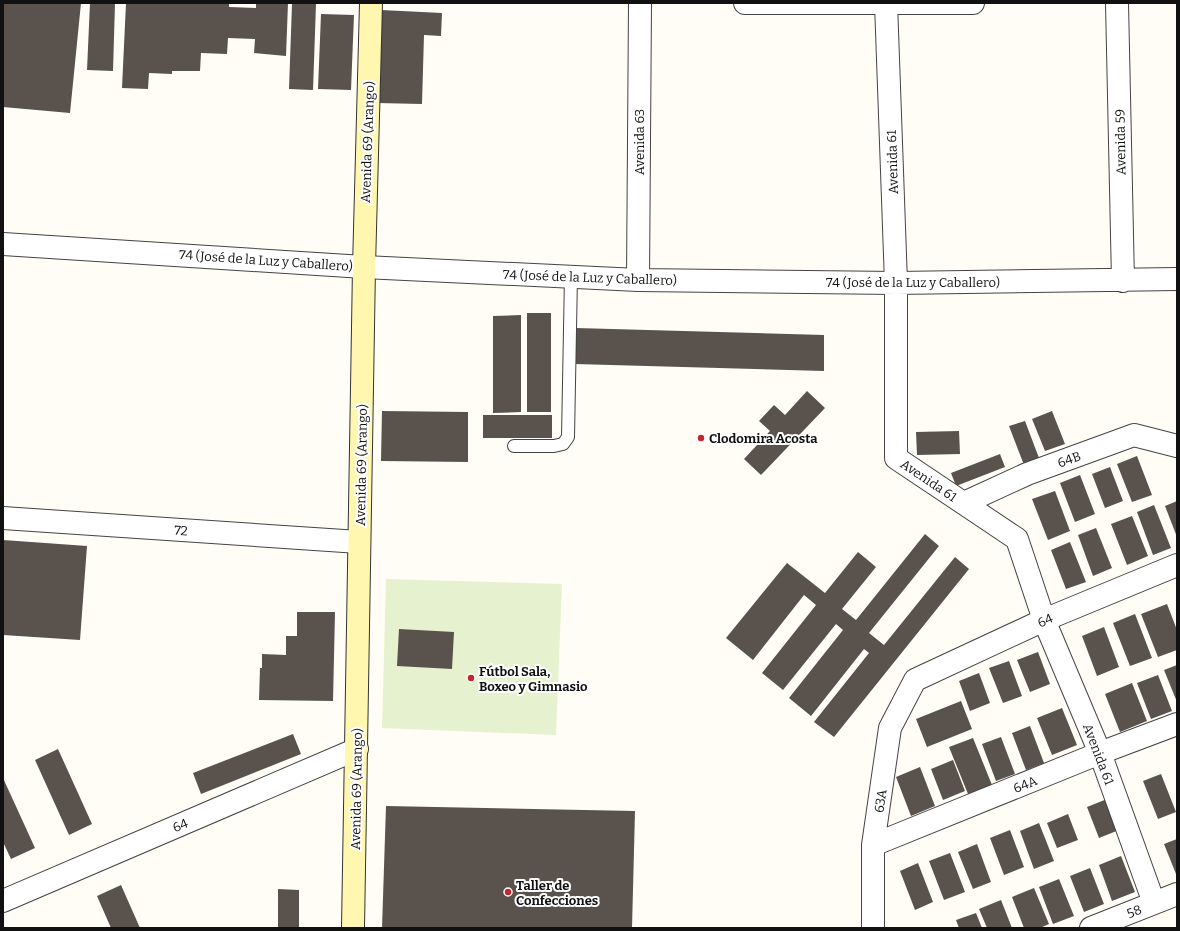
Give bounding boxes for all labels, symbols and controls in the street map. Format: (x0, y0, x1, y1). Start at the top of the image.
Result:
street label: Avenida 69 (Arango) (358, 81, 377, 203)
street label: Avenida 63 (632, 109, 647, 175)
street label: Avenida 59 (1112, 109, 1129, 175)
street label: Avenida 61 (884, 129, 901, 194)
street label: 74 (José de la Luz y Caballero) (179, 247, 353, 274)
street label: 74 (José de la Luz y Caballero) (503, 267, 677, 288)
street label: 74 (José de la Luz y Caballero) (826, 275, 1000, 290)
street label: Avenida 69 (Arango) (353, 404, 370, 526)
place label: Clodomira Acosta (709, 431, 818, 446)
marker: Clodomira Acosta (696, 433, 706, 443)
street label: 64B (1055, 448, 1083, 471)
street label: Avenida 61 (898, 456, 960, 505)
street label: 72 (174, 523, 188, 538)
street label: 64 (1035, 610, 1056, 630)
place label: Fútbol Sala, Boxeo y Gimnasio (479, 664, 588, 694)
marker: Fútbol Sala, Boxeo y Gimnasio (466, 673, 476, 683)
street label: Avenida 61 (1080, 721, 1117, 788)
street label: Avenida 69 (Arango) (348, 728, 365, 850)
street label: 64A (1011, 773, 1040, 796)
street label: 63A (871, 788, 890, 814)
street label: 64 (170, 815, 191, 835)
place label: Taller de Confecciones (516, 878, 598, 908)
marker: Taller de Confecciones (503, 887, 513, 897)
street label: 58 (1125, 902, 1144, 921)

